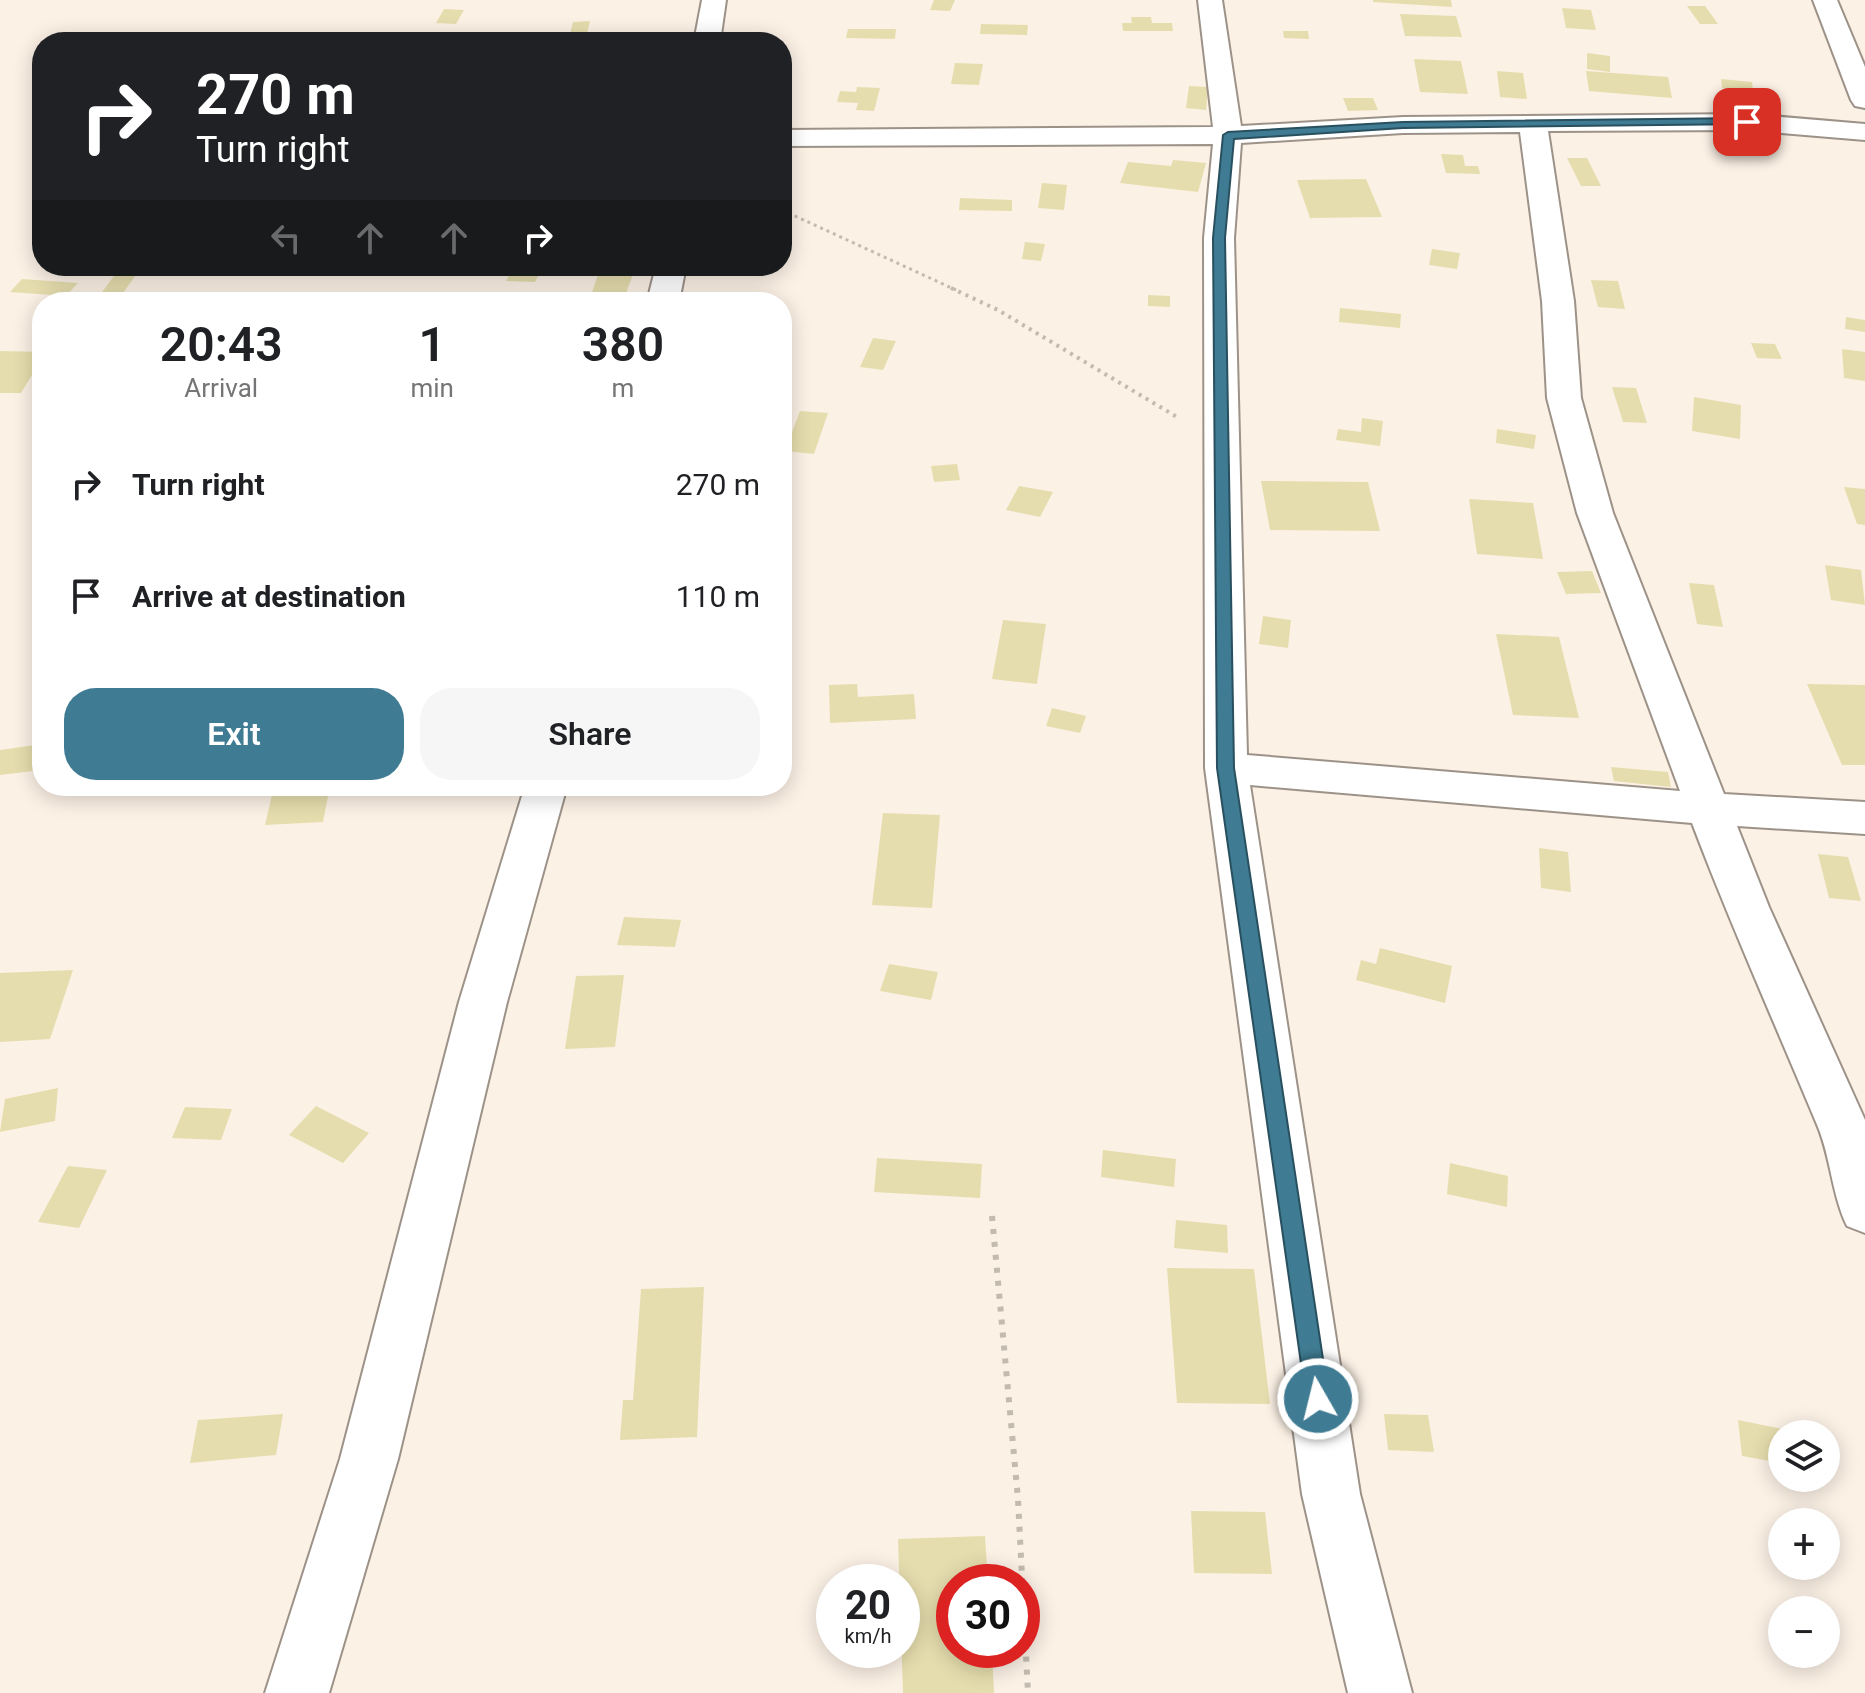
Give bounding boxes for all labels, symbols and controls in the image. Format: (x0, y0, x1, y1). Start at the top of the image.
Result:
text: 270 m (196, 62, 355, 128)
icon: right (64, 64, 168, 168)
pin (1713, 88, 1781, 156)
icon: arrive (1725, 100, 1769, 144)
text: Turn right (196, 129, 349, 171)
icon: left (264, 216, 308, 260)
icon: ahead (348, 216, 392, 260)
icon: ahead (432, 216, 476, 260)
icon: right (516, 216, 560, 260)
text: 20:43 (160, 316, 283, 373)
text: 1 (419, 316, 446, 373)
text: 380 (582, 316, 664, 373)
text: Arrival (184, 373, 258, 403)
text: min (410, 373, 454, 403)
text: m (612, 373, 634, 403)
icon: right (64, 462, 108, 506)
text: Turn right (132, 467, 265, 502)
text: 270 m (676, 467, 760, 502)
icon: arrive (64, 574, 108, 618)
text: Arrive at destination (132, 579, 406, 614)
text: 110 m (676, 579, 760, 614)
button: Exit (64, 688, 404, 780)
button: Share (420, 688, 760, 780)
position arrow (1276, 1357, 1360, 1441)
map controls (1768, 1420, 1840, 1668)
button: layers (1768, 1420, 1840, 1492)
button: + (1768, 1508, 1840, 1580)
speed limit sign: 30 (936, 1564, 1040, 1668)
text: 20 (845, 1582, 891, 1629)
button: − (1768, 1596, 1840, 1668)
text: km/h (845, 1624, 891, 1648)

